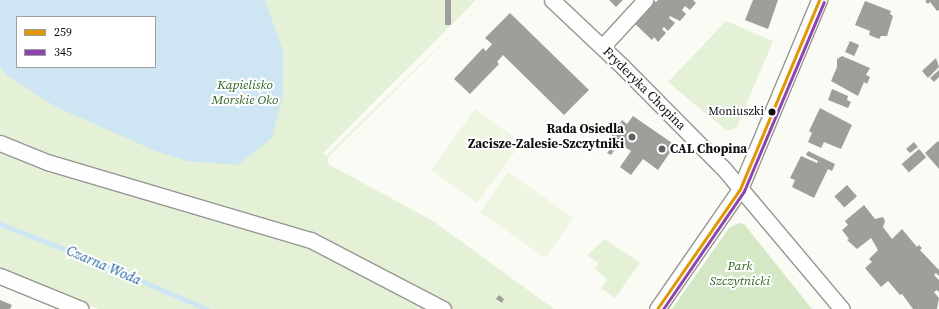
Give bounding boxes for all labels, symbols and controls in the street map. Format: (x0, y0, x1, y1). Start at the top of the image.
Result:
legend (16, 16, 156, 68)
text: 259 (54, 24, 72, 40)
text: 345 (54, 44, 72, 60)
street label: Fryderyka Chopina (599, 44, 689, 134)
park label: Kąpielisko Morskie Oko (212, 78, 278, 109)
place label: Moniuszki (708, 105, 764, 119)
marker: Moniuszki (767, 107, 777, 117)
place label: Rada Osiedla Zacisze-Zalesie-Szczytniki (468, 122, 624, 153)
marker: Rada Osiedla Zacisze-Zalesie-Szczytniki (627, 132, 637, 142)
place label: CAL Chopina (670, 141, 747, 157)
marker: CAL Chopina (657, 144, 667, 154)
water label: Czarna Woda (64, 242, 144, 288)
park label: Park Szczytnicki (710, 259, 770, 290)

